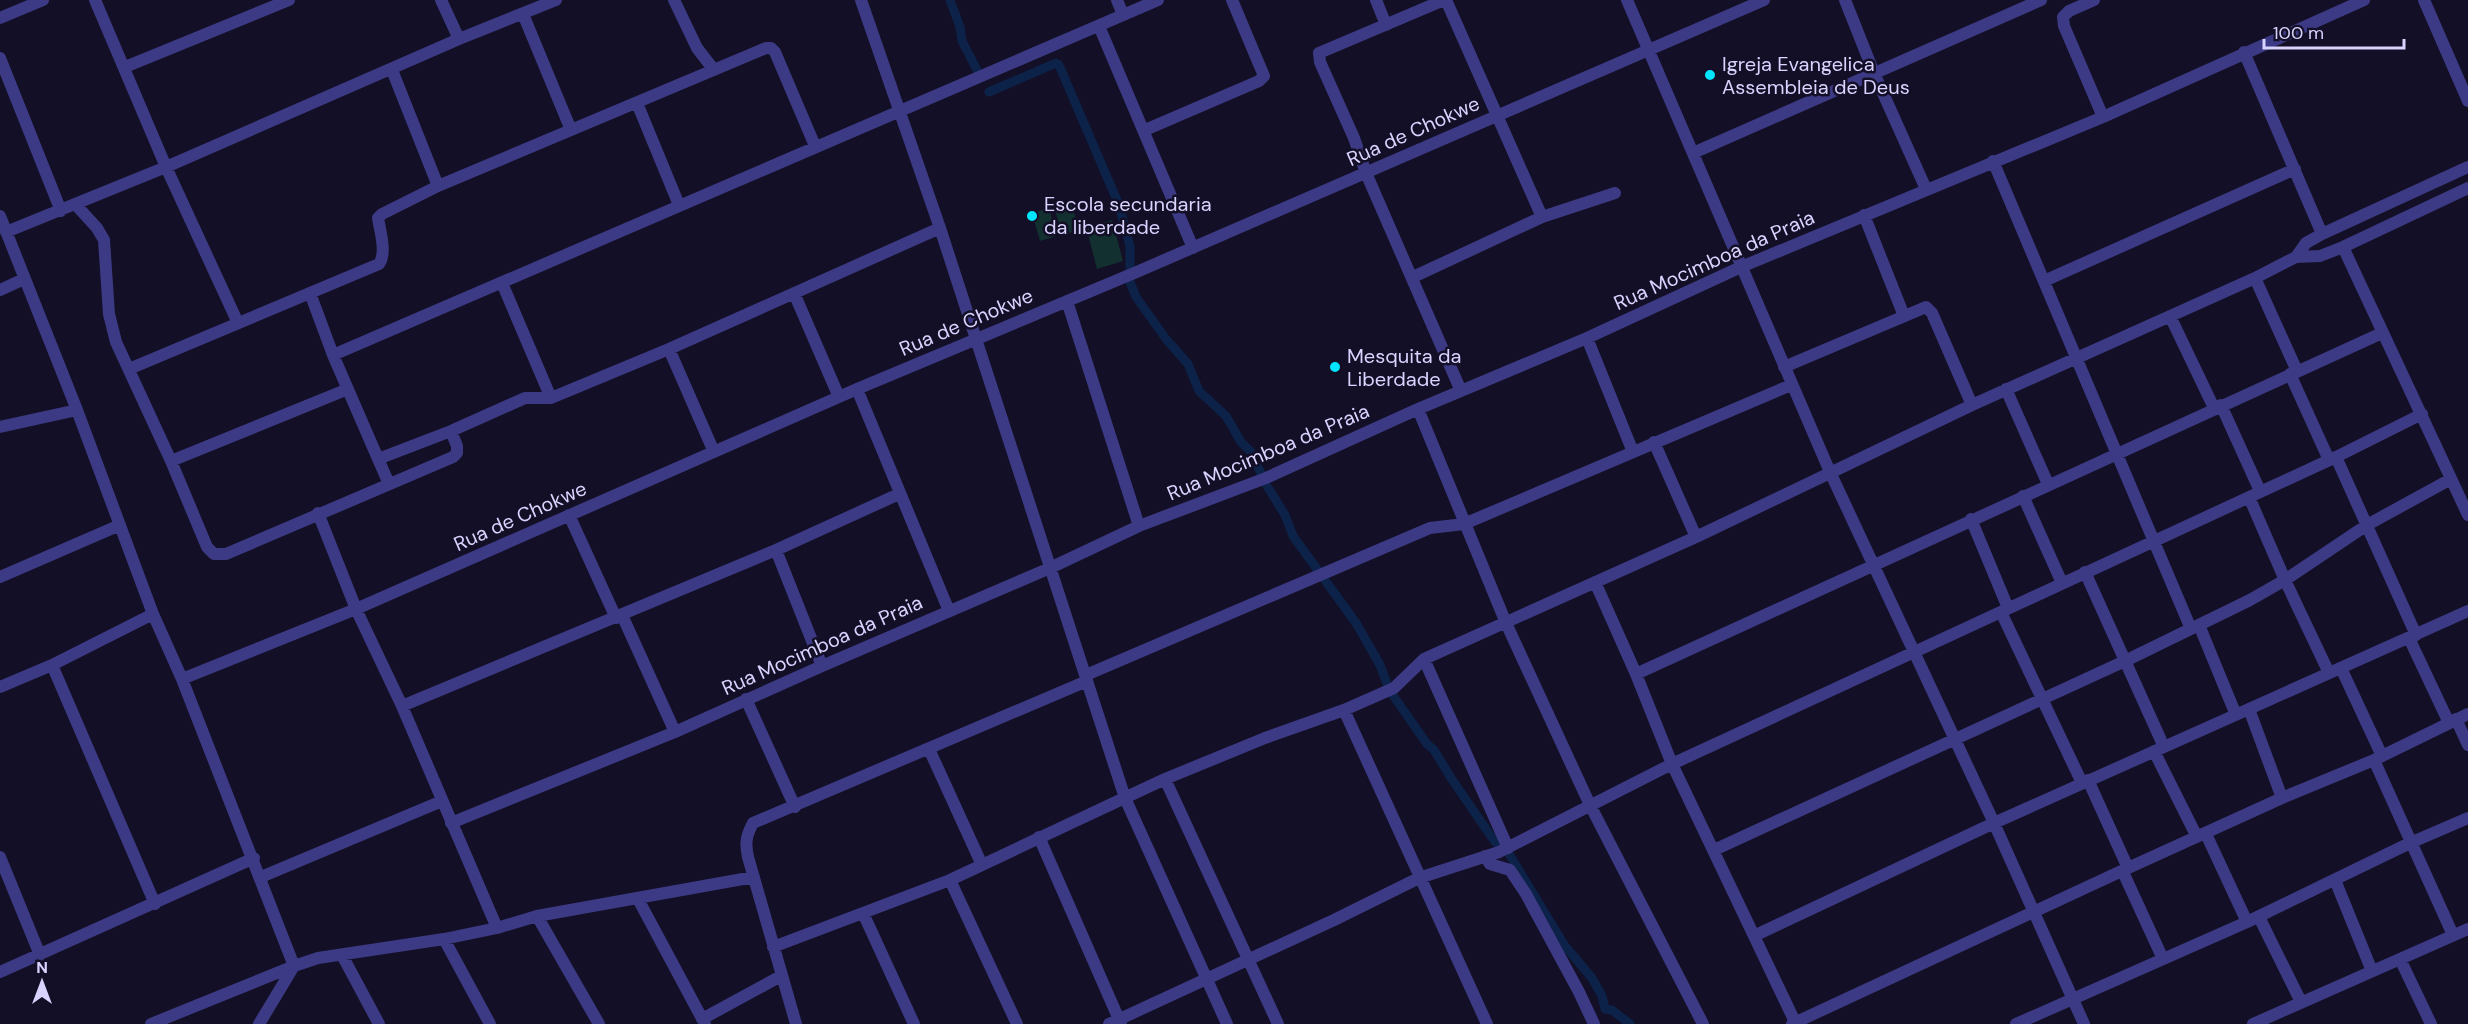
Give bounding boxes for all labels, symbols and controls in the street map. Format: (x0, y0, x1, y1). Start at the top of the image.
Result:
scale bar (2264, 12, 2404, 50)
text: 100 m (2273, 21, 2324, 45)
place label: Igreja Evangelica Assembleia de Deus (1722, 51, 1910, 100)
marker: Igreja Evangelica Assembleia de Deus (1703, 68, 1717, 82)
street label: Rua de Chokwe (1342, 90, 1484, 172)
place label: Escola secundaria da liberdade (1044, 191, 1212, 240)
street label: Rua Mocimboa da Praia (1610, 204, 1818, 316)
marker: Escola secundaria da liberdade (1025, 209, 1039, 223)
street label: Rua de Chokwe (895, 282, 1037, 362)
place label: Mesquita da Liberdade (1347, 343, 1461, 392)
marker: Mesquita da Liberdade (1328, 360, 1342, 374)
street label: Rua Mocimboa da Praia (1163, 398, 1373, 506)
street label: Rua de Chokwe (449, 475, 591, 557)
street label: Rua Mocimboa da Praia (718, 589, 926, 701)
north arrow (12, 952, 72, 1012)
text: N (36, 957, 48, 978)

